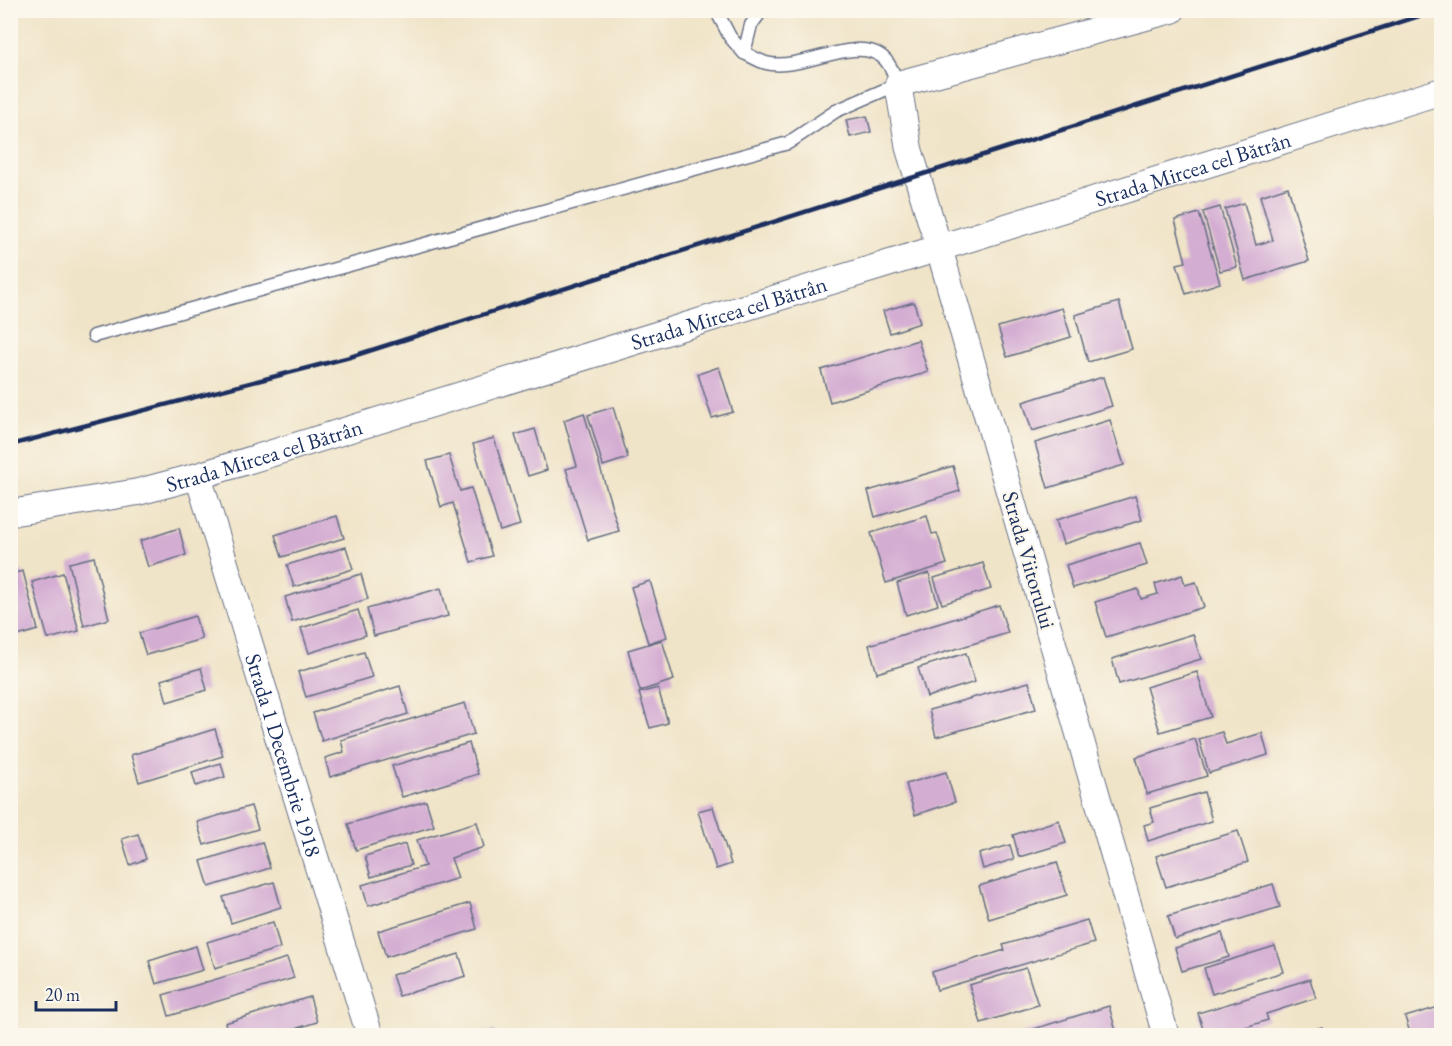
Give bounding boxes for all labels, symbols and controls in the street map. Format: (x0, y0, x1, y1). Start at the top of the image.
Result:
street label: Strada Mircea cel Bătrân (1091, 124, 1295, 213)
street label: Strada Mircea cel Bătrân (627, 269, 831, 357)
street label: Strada Mircea cel Bătrân (163, 412, 366, 498)
street label: Strada Viitorului (996, 488, 1062, 632)
street label: Strada 1 Decembrie 1918 (239, 650, 329, 860)
scale bar (36, 974, 116, 1012)
text: 20 m (45, 983, 80, 1006)

